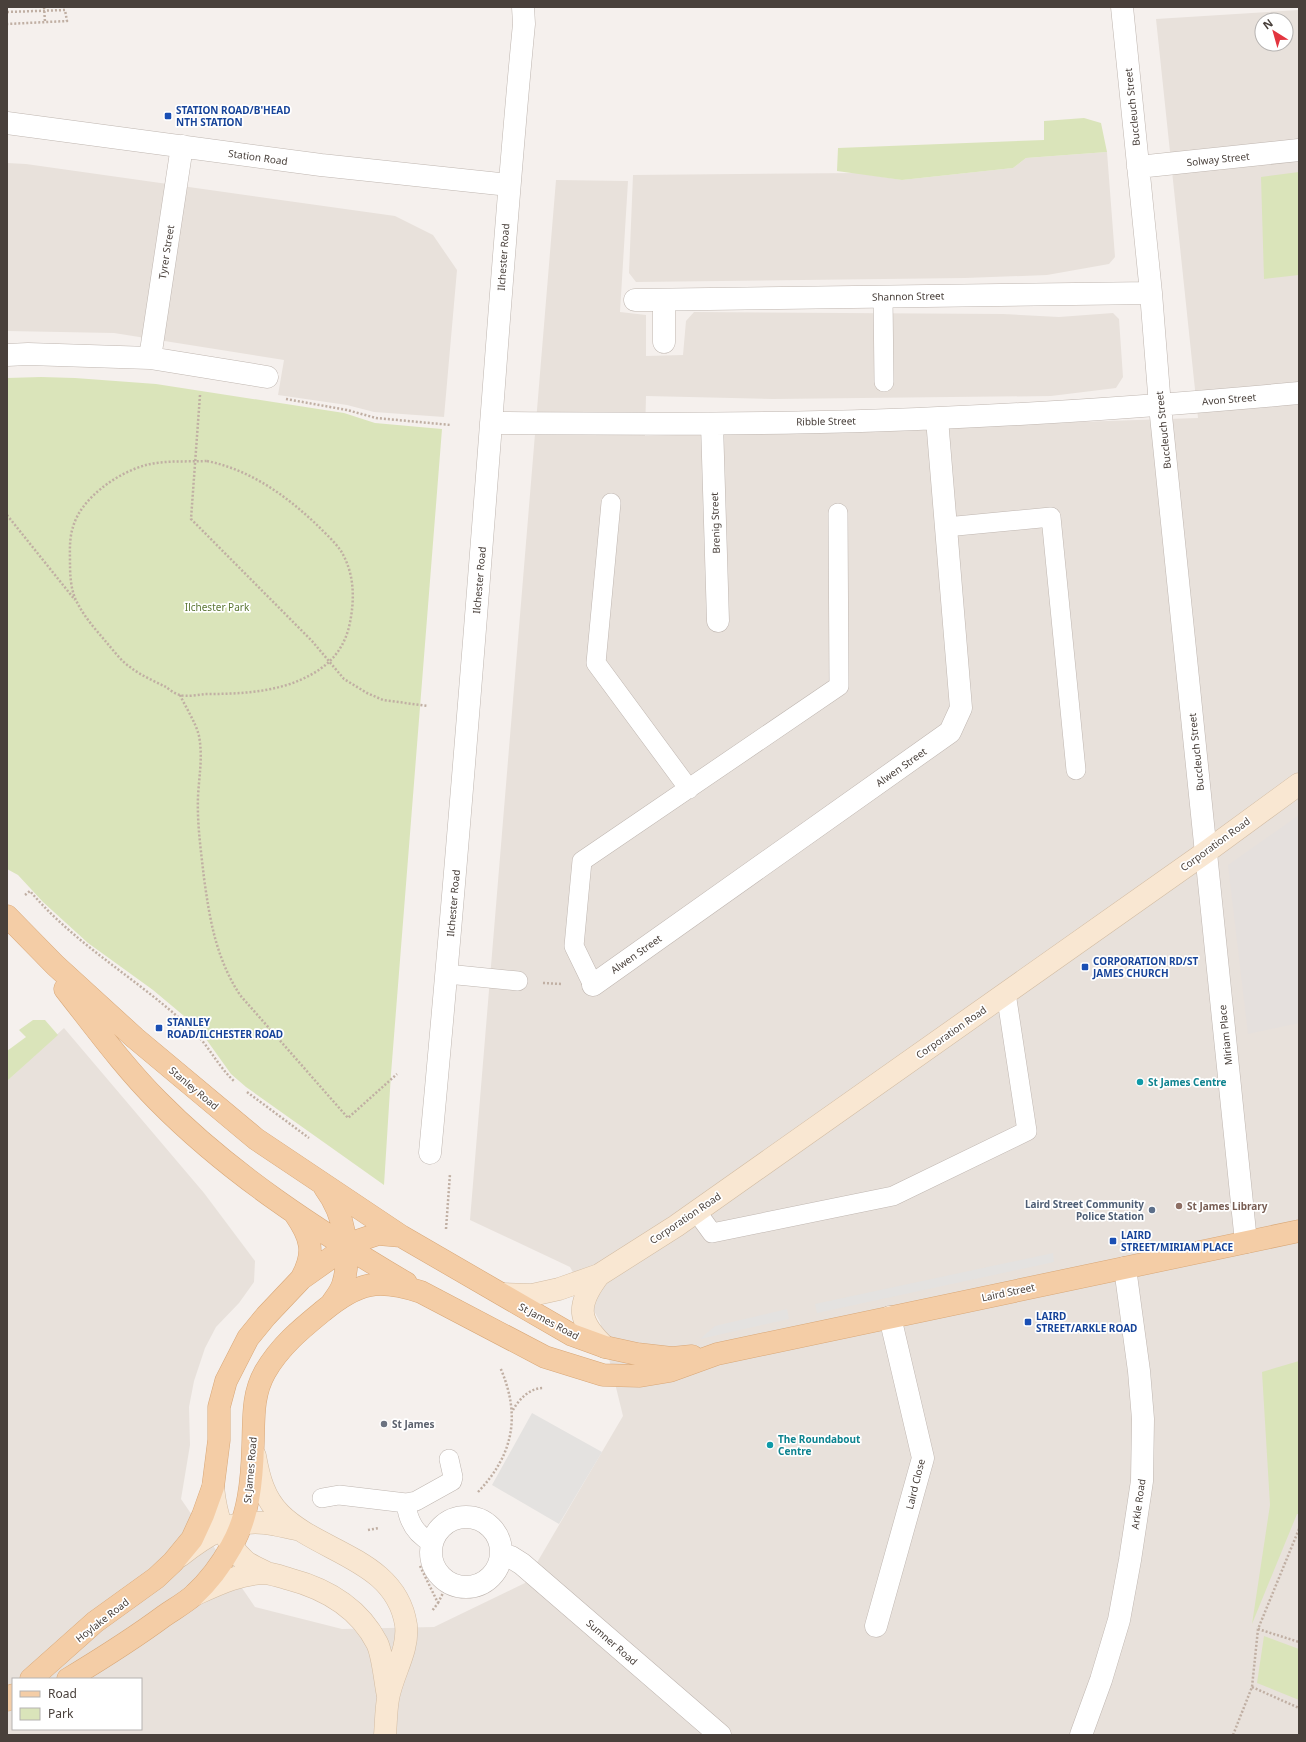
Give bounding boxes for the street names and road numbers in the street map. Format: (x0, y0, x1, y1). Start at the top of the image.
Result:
street label: Buccleuch Street (1121, 67, 1143, 147)
street label: Station Road (227, 146, 289, 168)
street label: Solway Street (1186, 149, 1251, 169)
street label: Ilchester Road (494, 223, 512, 291)
street label: Tyrer Street (155, 224, 177, 280)
street label: Shannon Street (872, 288, 945, 304)
street label: Buccleuch Street (1152, 390, 1174, 470)
street label: Avon Street (1201, 390, 1257, 408)
street label: Ribble Street (796, 413, 856, 429)
street label: Brenig Street (707, 492, 723, 554)
street label: Ilchester Road (469, 546, 489, 614)
street label: Buccleuch Street (1185, 712, 1207, 792)
street label: Alwen Street (873, 744, 930, 790)
street label: Corporation Road (1177, 814, 1253, 874)
street label: Ilchester Road (443, 869, 463, 937)
street label: Alwen Street (608, 931, 665, 977)
street label: Corporation Road (913, 1002, 989, 1062)
street label: Miriam Place (1215, 1004, 1235, 1066)
street label: Stanley Road (166, 1063, 222, 1113)
street label: Corporation Road (647, 1189, 723, 1247)
street label: Laird Street (980, 1279, 1036, 1304)
street label: St James Road (516, 1299, 582, 1343)
street label: St James Road (240, 1436, 260, 1504)
street label: Laird Close (902, 1457, 928, 1511)
street label: Arkle Road (1128, 1478, 1148, 1530)
street label: Hoylake Road (72, 1595, 132, 1645)
street label: Sumner Road (583, 1616, 641, 1668)

